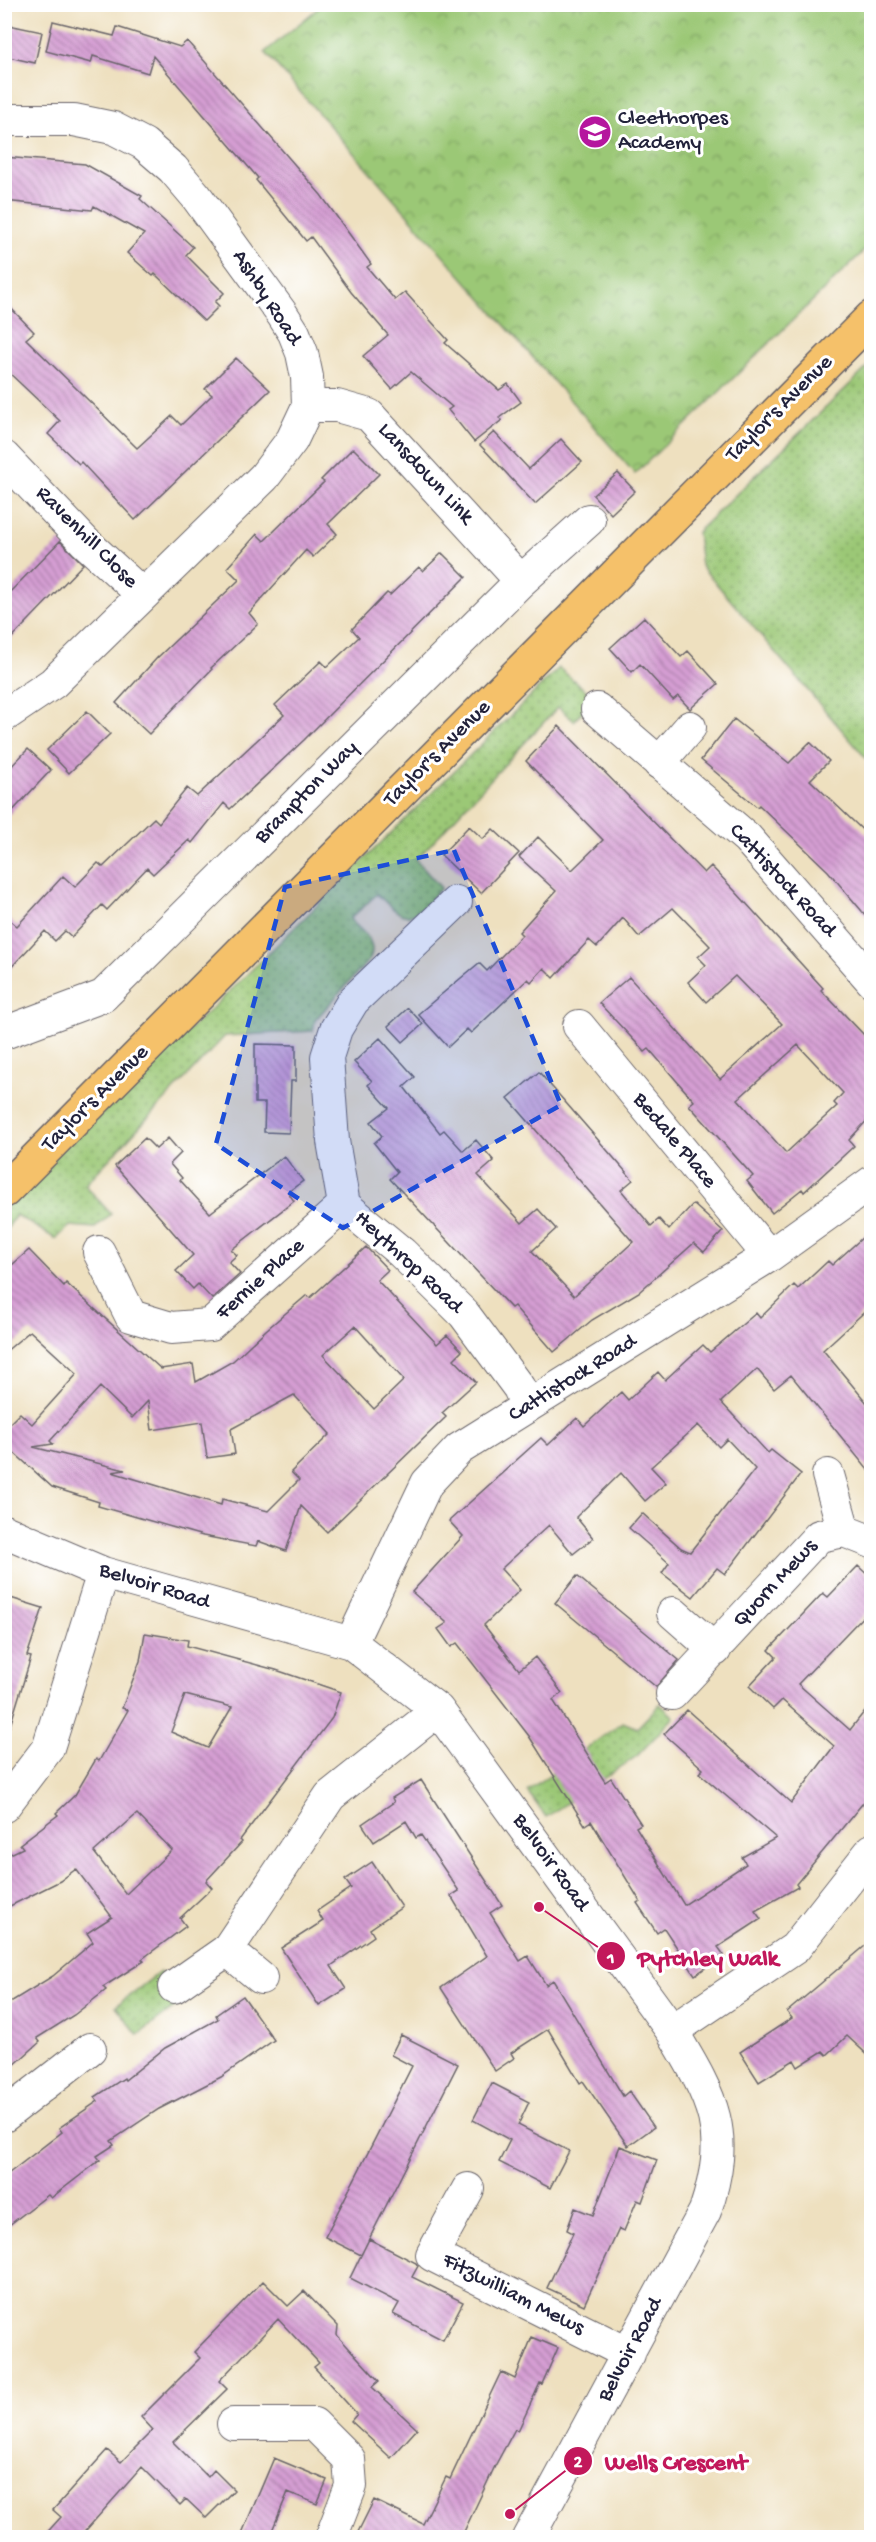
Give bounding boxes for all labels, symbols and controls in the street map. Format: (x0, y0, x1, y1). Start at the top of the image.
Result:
place label: Cleethorpes Academy (618, 106, 729, 157)
school or university icon: Cleethorpes Academy (577, 114, 613, 150)
street label: Ashby Road (226, 245, 308, 352)
street label: Taylor's Avenue (720, 350, 839, 469)
street label: Lansdown Link (372, 418, 480, 532)
street label: Ravenhill Close (29, 481, 143, 595)
street label: Taylor's Avenue (378, 695, 497, 814)
street label: Brampton Way (249, 736, 364, 851)
street label: Cattistock Road (723, 819, 843, 945)
street label: Taylor's Avenue (36, 1040, 155, 1159)
street label: Bedale Place (626, 1087, 722, 1195)
street label: Heythrop Road (348, 1206, 469, 1321)
street label: Fernie Place (211, 1233, 311, 1327)
street label: Cattistock Road (504, 1328, 644, 1429)
street label: Quorn Mews (728, 1534, 824, 1634)
street label: Belvoir Road (95, 1558, 215, 1617)
street label: Belvoir Road (505, 1808, 595, 1919)
callout: Pytchley Walk (596, 1935, 791, 1977)
text: Pytchley Walk (636, 1946, 782, 1975)
text: 1 (606, 1949, 615, 1970)
street label: Fitzwilliam Mews (437, 2248, 589, 2342)
street label: Belvoir Road (592, 2292, 670, 2407)
callout: Wells Crescent (563, 2440, 759, 2482)
text: Wells Crescent (604, 2450, 749, 2479)
text: 2 (574, 2453, 583, 2474)

